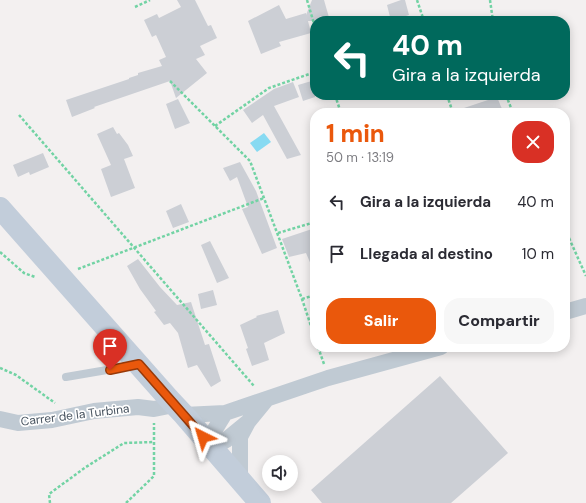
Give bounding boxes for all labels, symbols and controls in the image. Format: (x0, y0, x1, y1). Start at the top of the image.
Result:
text: 40 m (392, 27, 463, 64)
icon: left (326, 32, 378, 84)
text: Gira a la izquierda (392, 63, 540, 87)
text: 1 min (326, 118, 385, 149)
button: close (512, 121, 554, 163)
text: 50 m · 13:19 (326, 149, 394, 166)
icon: left (326, 191, 348, 213)
text: Gira a la izquierda (360, 192, 491, 212)
text: 40 m (517, 192, 554, 212)
icon: arrive (326, 243, 348, 265)
text: Llegada al destino (360, 244, 493, 264)
text: 10 m (522, 244, 554, 264)
button: Salir (326, 298, 436, 344)
button: Compartir (444, 298, 554, 344)
pin (93, 329, 127, 370)
icon: arrive (99, 335, 121, 357)
street label: Carrer de la Turbina (20, 400, 130, 430)
position arrow (182, 416, 224, 458)
map controls (262, 455, 298, 491)
button: sound (262, 455, 298, 491)

